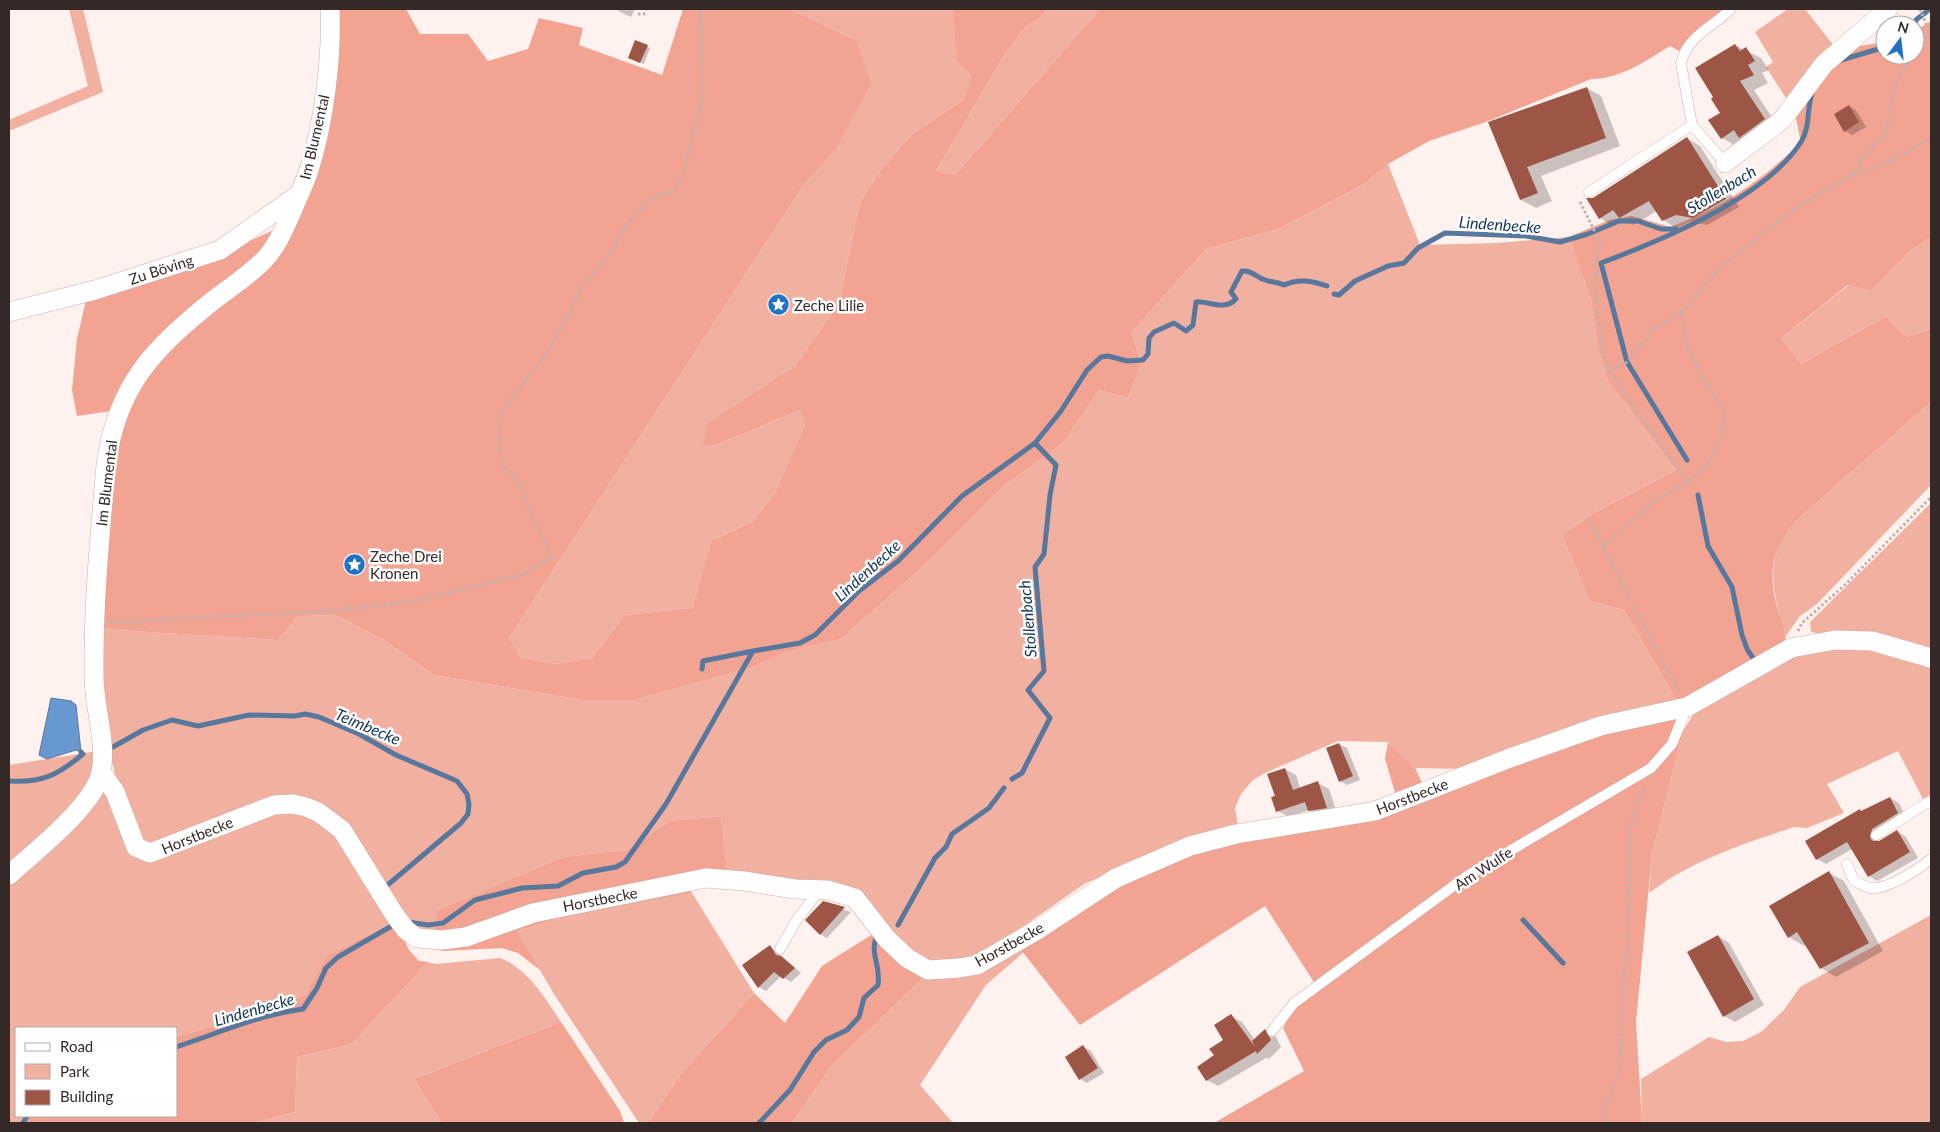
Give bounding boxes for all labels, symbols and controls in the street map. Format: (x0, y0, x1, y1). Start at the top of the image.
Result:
north arrow (1875, 15, 1925, 65)
text: N (1896, 17, 1911, 37)
street label: Im Blumental (295, 93, 333, 181)
water label: Stollenbach (1683, 161, 1759, 217)
water label: Lindenbecke (1458, 212, 1542, 236)
street label: Zu Böving (127, 250, 195, 288)
place icon: Zeche Lilie (766, 293, 790, 317)
place label: Zeche Lilie (794, 296, 864, 314)
street label: Im Blumental (92, 439, 120, 527)
water label: Lindenbecke (830, 535, 904, 605)
place label: Zeche Drei Kronen (370, 547, 442, 582)
place icon: Zeche Drei Kronen (342, 553, 366, 577)
water label: Stollenbach (1014, 580, 1040, 658)
water label: Teimbecke (332, 704, 404, 748)
street label: Horstbecke (1373, 774, 1451, 818)
street label: Horstbecke (159, 812, 235, 858)
street label: Am Wulfe (1450, 842, 1516, 893)
street label: Horstbecke (561, 883, 639, 915)
street label: Horstbecke (972, 918, 1046, 970)
water label: Lindenbecke (212, 988, 297, 1029)
legend (15, 1027, 178, 1117)
text: Road (60, 1037, 93, 1055)
text: Park (60, 1062, 90, 1080)
text: Building (60, 1087, 113, 1105)

